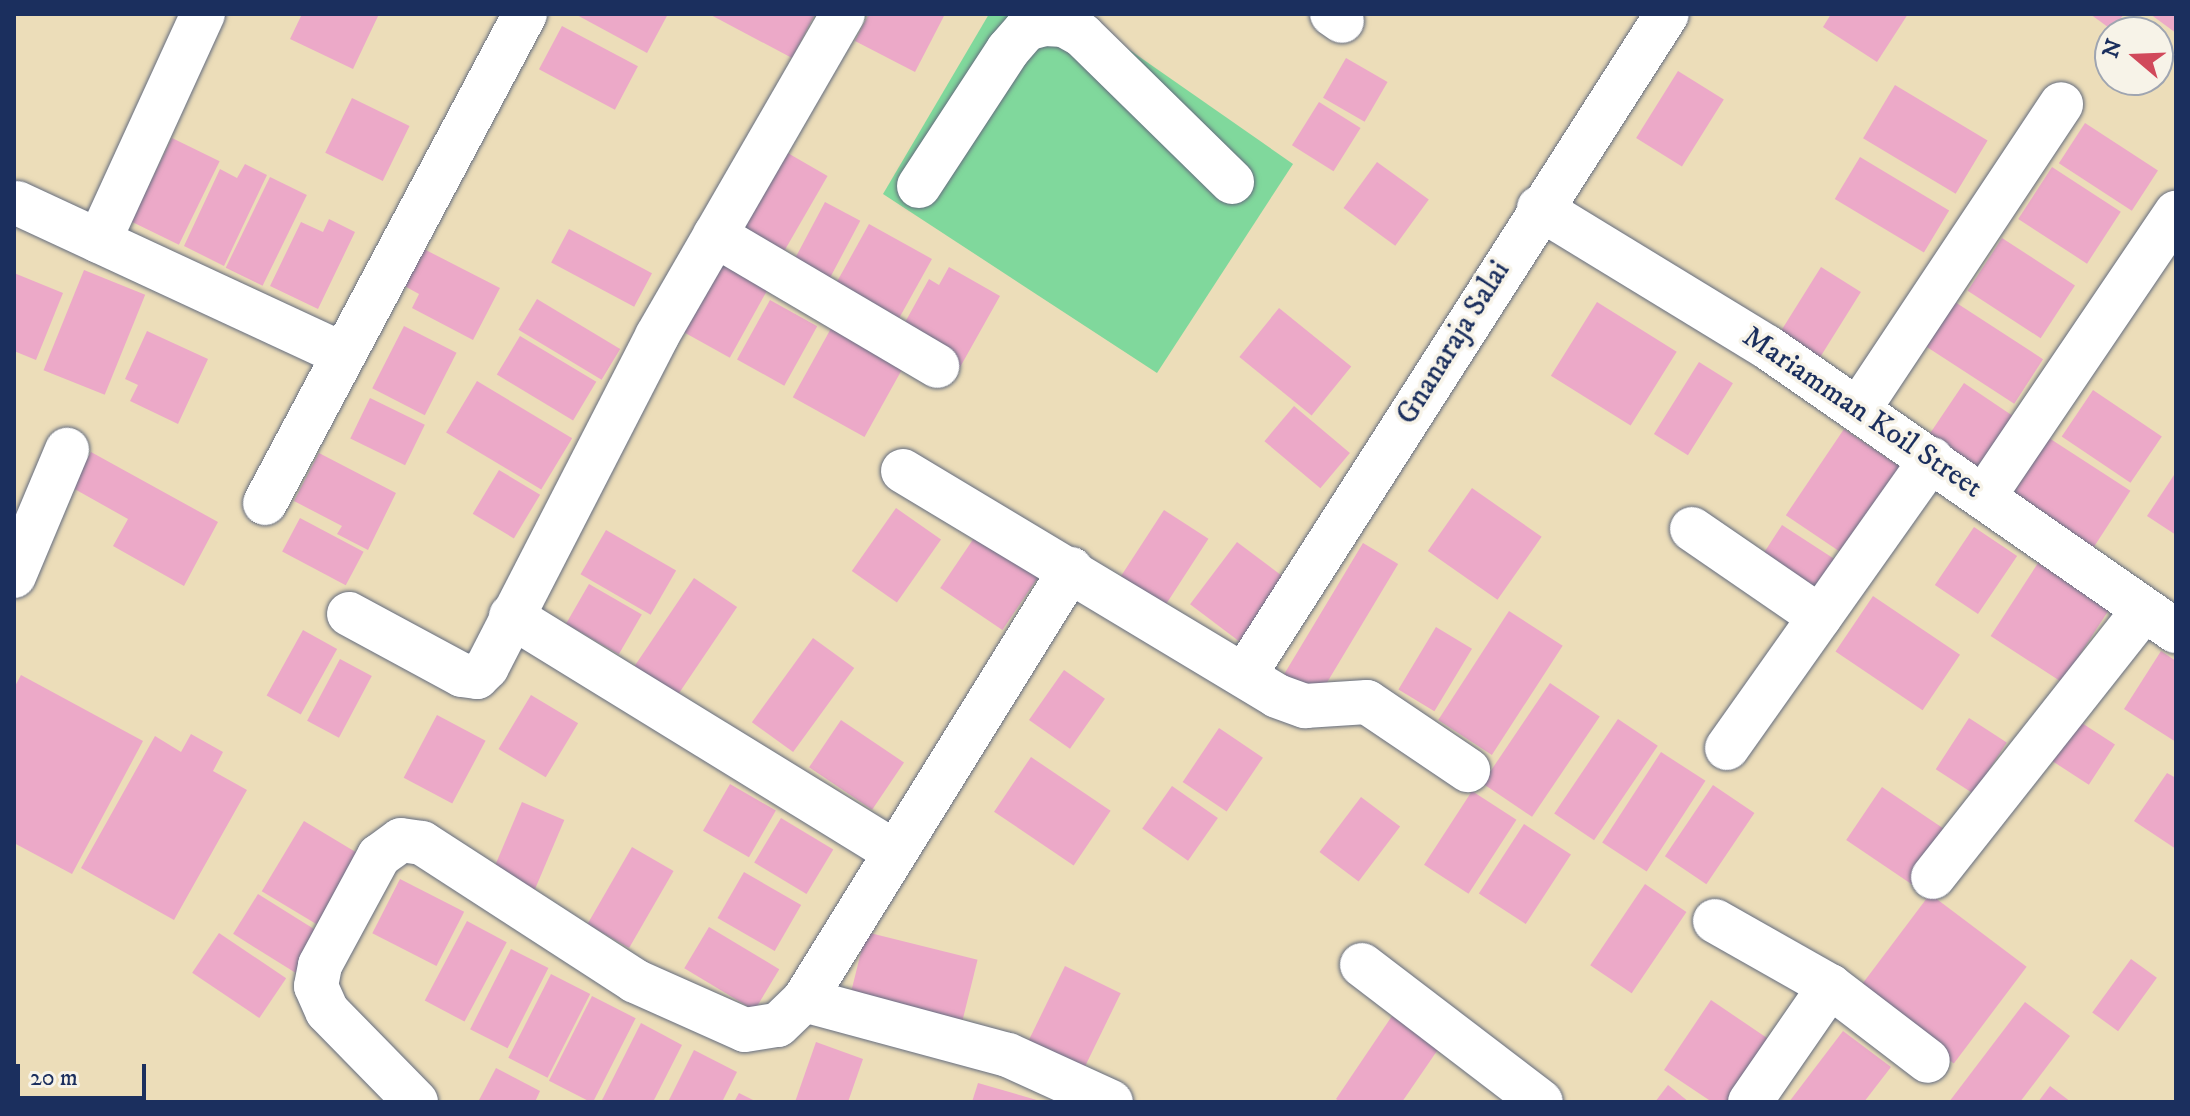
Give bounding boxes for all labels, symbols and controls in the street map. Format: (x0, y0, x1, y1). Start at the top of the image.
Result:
north arrow (2094, 16, 2174, 96)
text: N (2097, 36, 2128, 62)
street label: Gnanaraja Salai (1389, 255, 1519, 431)
street label: Mariamman Koil Street (1735, 319, 1989, 507)
scale bar (20, 1048, 150, 1098)
text: 20 m (30, 1063, 78, 1093)

